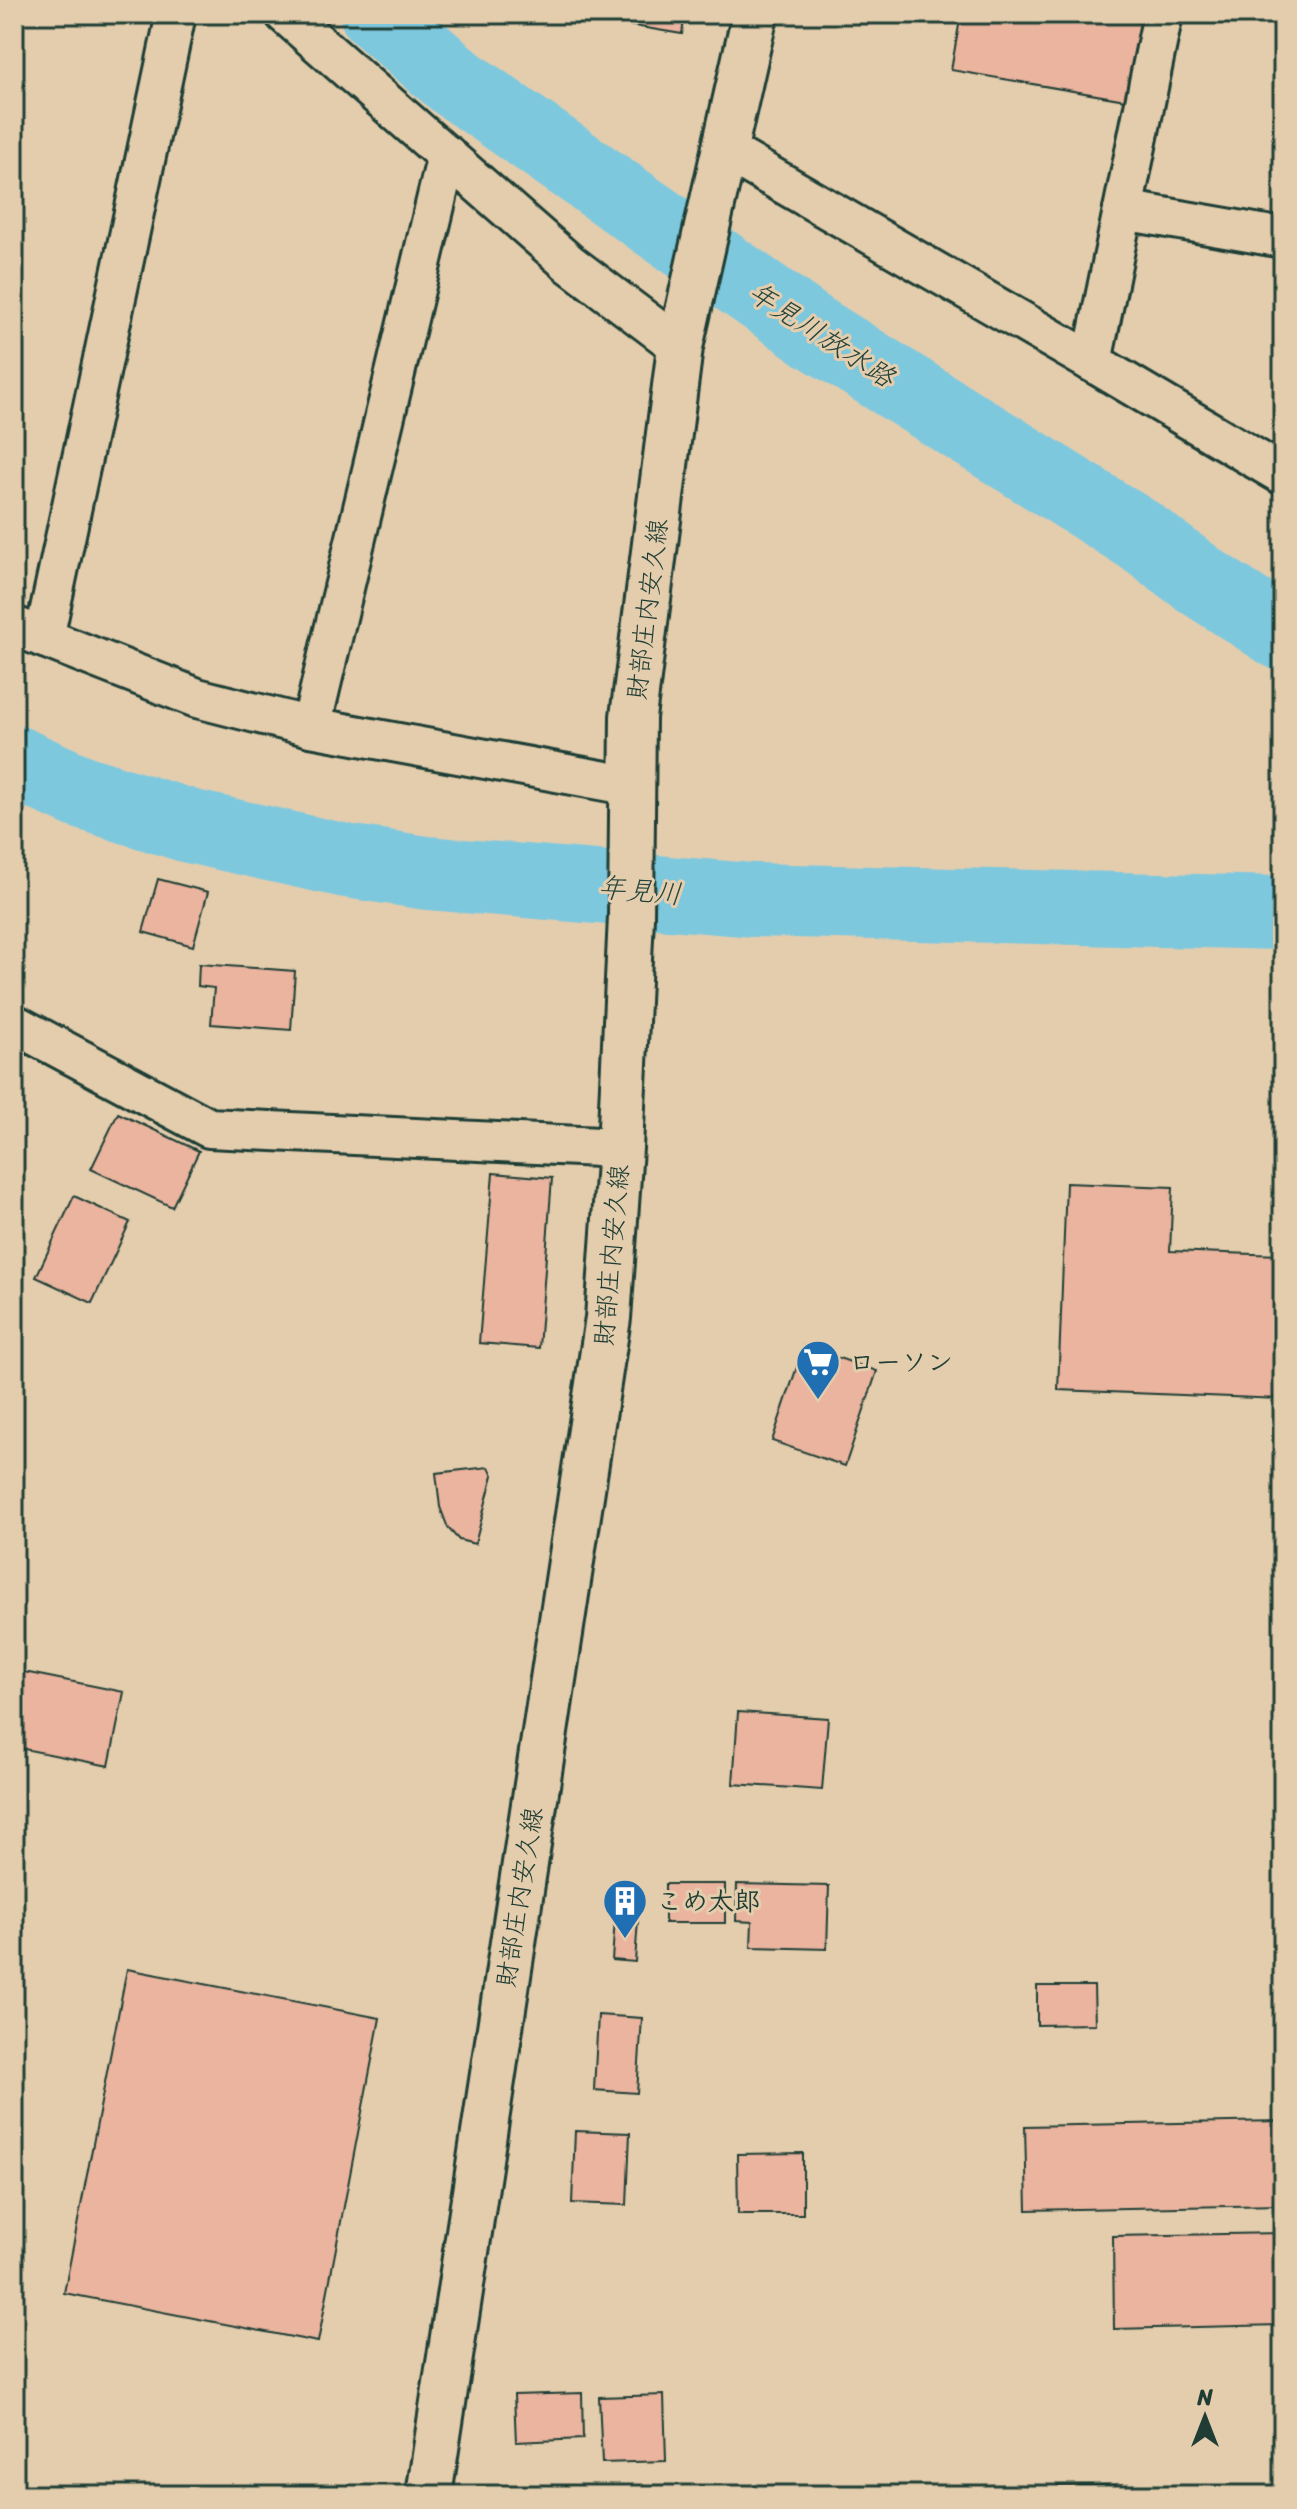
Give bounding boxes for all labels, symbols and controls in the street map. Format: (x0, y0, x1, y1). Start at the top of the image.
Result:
water label: 年見川放水路 (738, 268, 907, 402)
street label: 財部庄内安久線 (613, 516, 681, 702)
water label: 年見川 (596, 862, 684, 919)
street label: 財部庄内安久線 (580, 1162, 642, 1348)
supermarket icon: ローソン (794, 1338, 842, 1401)
place label: ローソン (849, 1339, 953, 1385)
street label: 財部庄内安久線 (482, 1804, 556, 1990)
building icon: こめ太郎 (601, 1877, 649, 1940)
place label: こめ太郎 (656, 1878, 760, 1924)
north arrow (1165, 2377, 1245, 2457)
text: N (1196, 2378, 1213, 2417)

